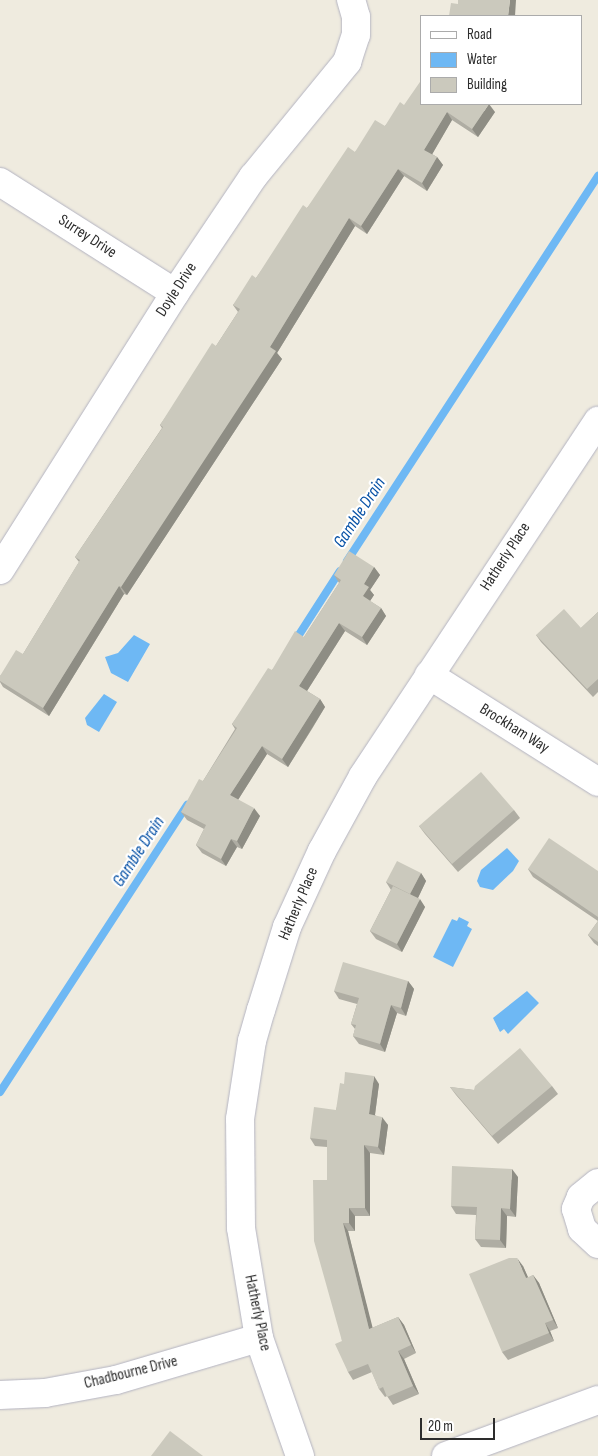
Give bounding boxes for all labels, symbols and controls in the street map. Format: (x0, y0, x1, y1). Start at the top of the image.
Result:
legend (420, 15, 583, 105)
text: Road (467, 25, 492, 44)
text: Water (467, 50, 497, 69)
text: Building (467, 75, 507, 94)
street label: Surrey Drive (54, 211, 120, 263)
street label: Doyle Drive (152, 259, 202, 321)
water label: Gamble Drain (329, 474, 391, 552)
street label: Hatherly Place (477, 519, 535, 595)
street label: Brockham Way (476, 700, 552, 758)
water label: Gamble Drain (108, 813, 170, 891)
street label: Hatherly Place (275, 865, 323, 943)
street label: Hatherly Place (240, 1273, 274, 1353)
street label: Chadbourne Drive (82, 1352, 180, 1394)
scale bar (423, 1408, 498, 1440)
text: 20 m (428, 1417, 453, 1436)

